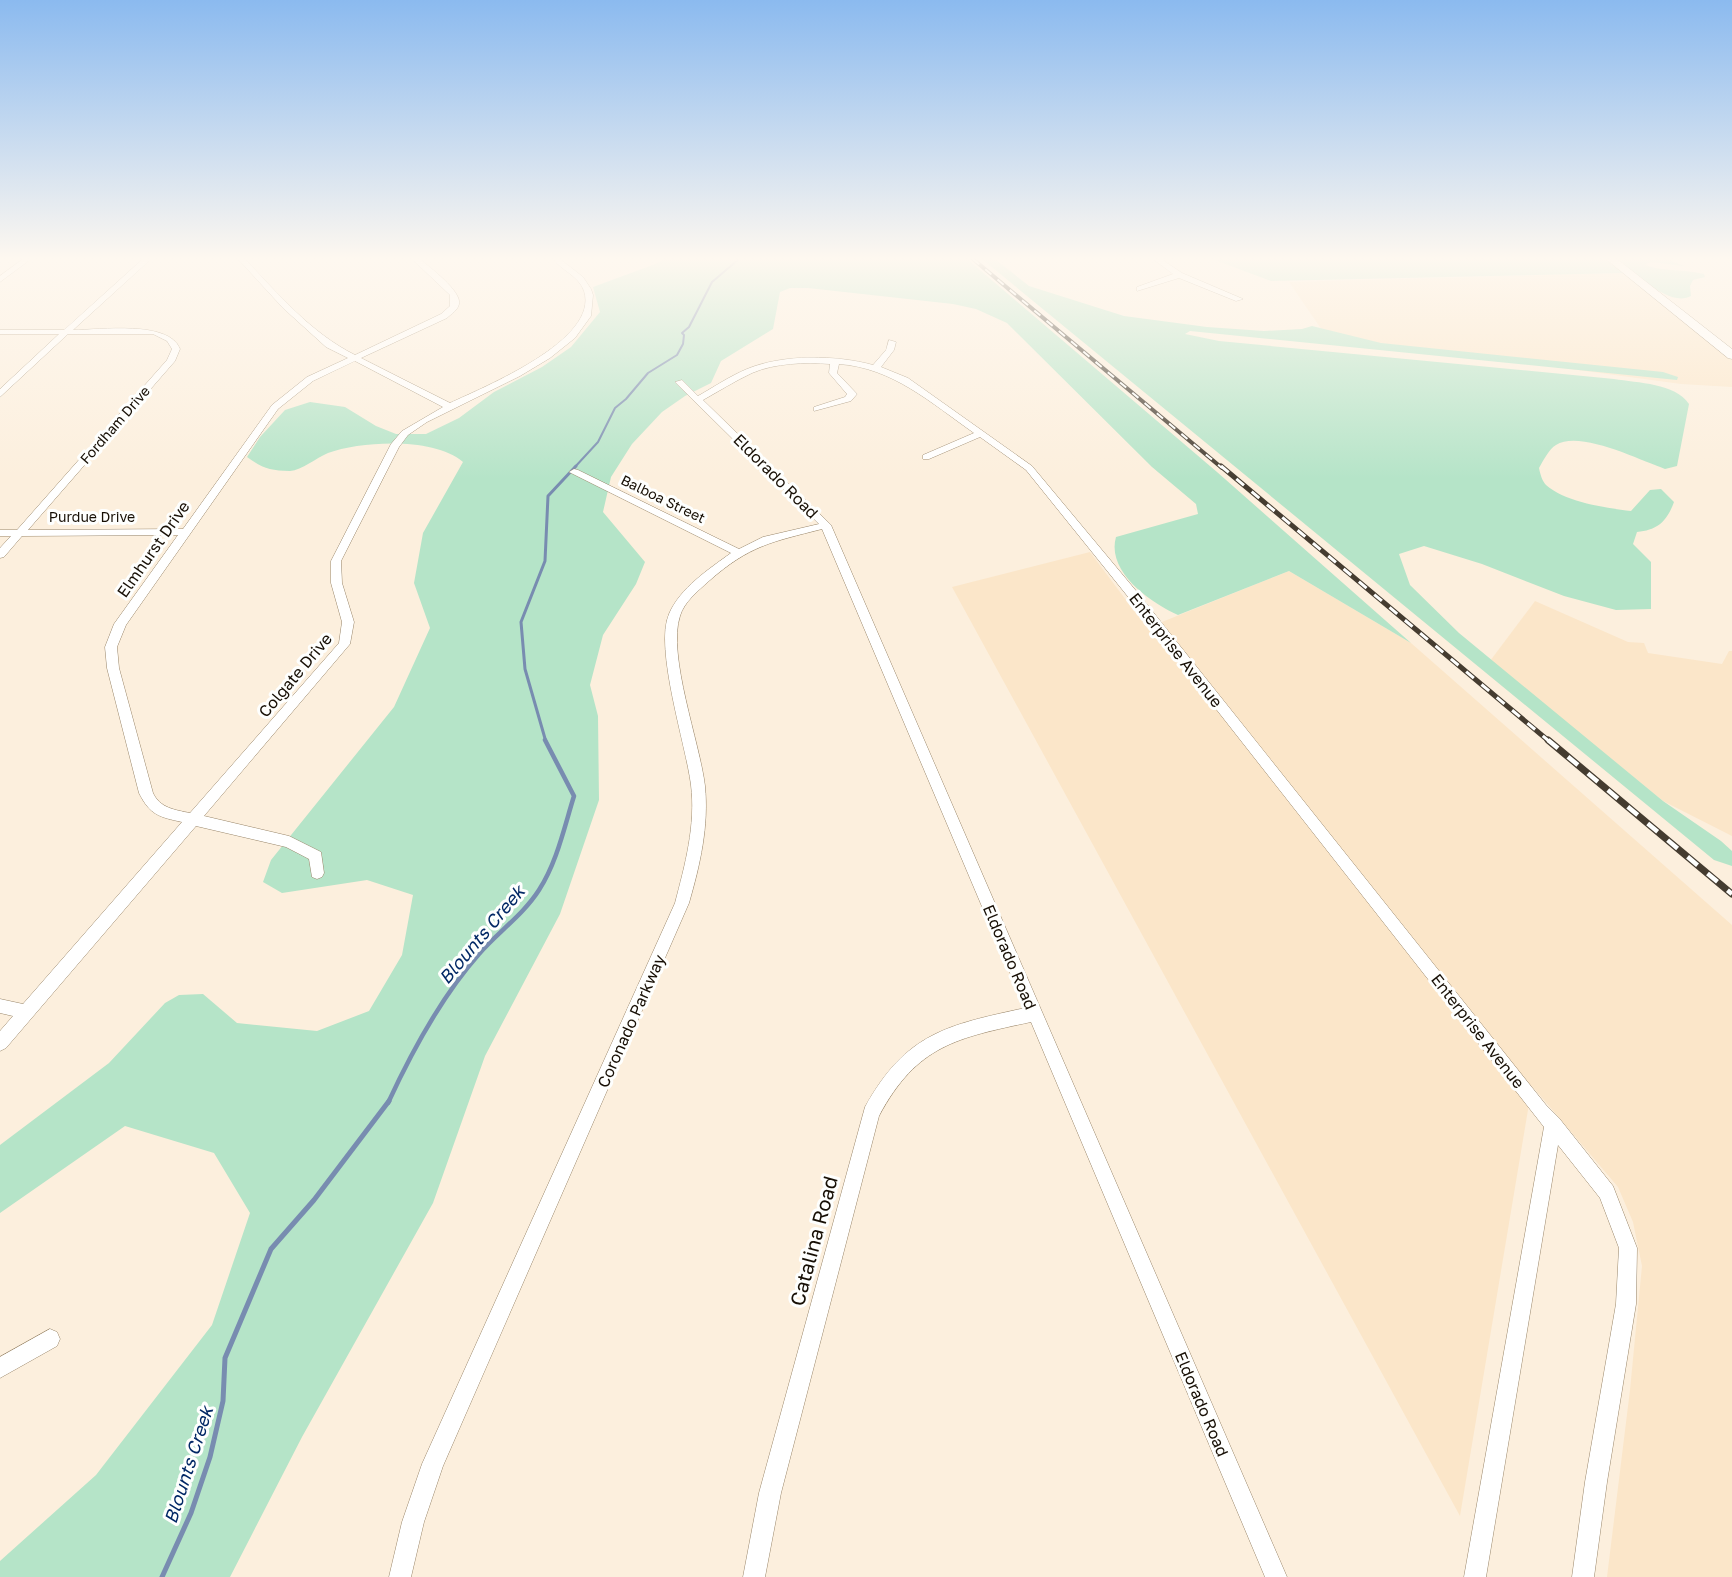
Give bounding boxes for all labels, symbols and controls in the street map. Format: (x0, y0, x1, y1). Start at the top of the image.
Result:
street label: Fordham Drive (76, 382, 153, 467)
street label: Eldorado Road (729, 429, 823, 523)
street label: Balboa Street (618, 471, 708, 526)
street label: Elmhurst Drive (112, 497, 194, 601)
street label: Purdue Drive (49, 508, 135, 525)
street label: Enterprise Avenue (1125, 589, 1227, 711)
street label: Colgate Drive (254, 629, 336, 721)
water label: Blounts Creek (434, 879, 530, 988)
street label: Eldorado Road (979, 902, 1041, 1012)
street label: Coronado Parkway (593, 951, 669, 1091)
street label: Enterprise Avenue (1427, 970, 1529, 1092)
street label: Catalina Road (784, 1173, 842, 1308)
street label: Eldorado Road (1171, 1349, 1233, 1459)
water label: Blounts Creek (159, 1402, 218, 1526)

